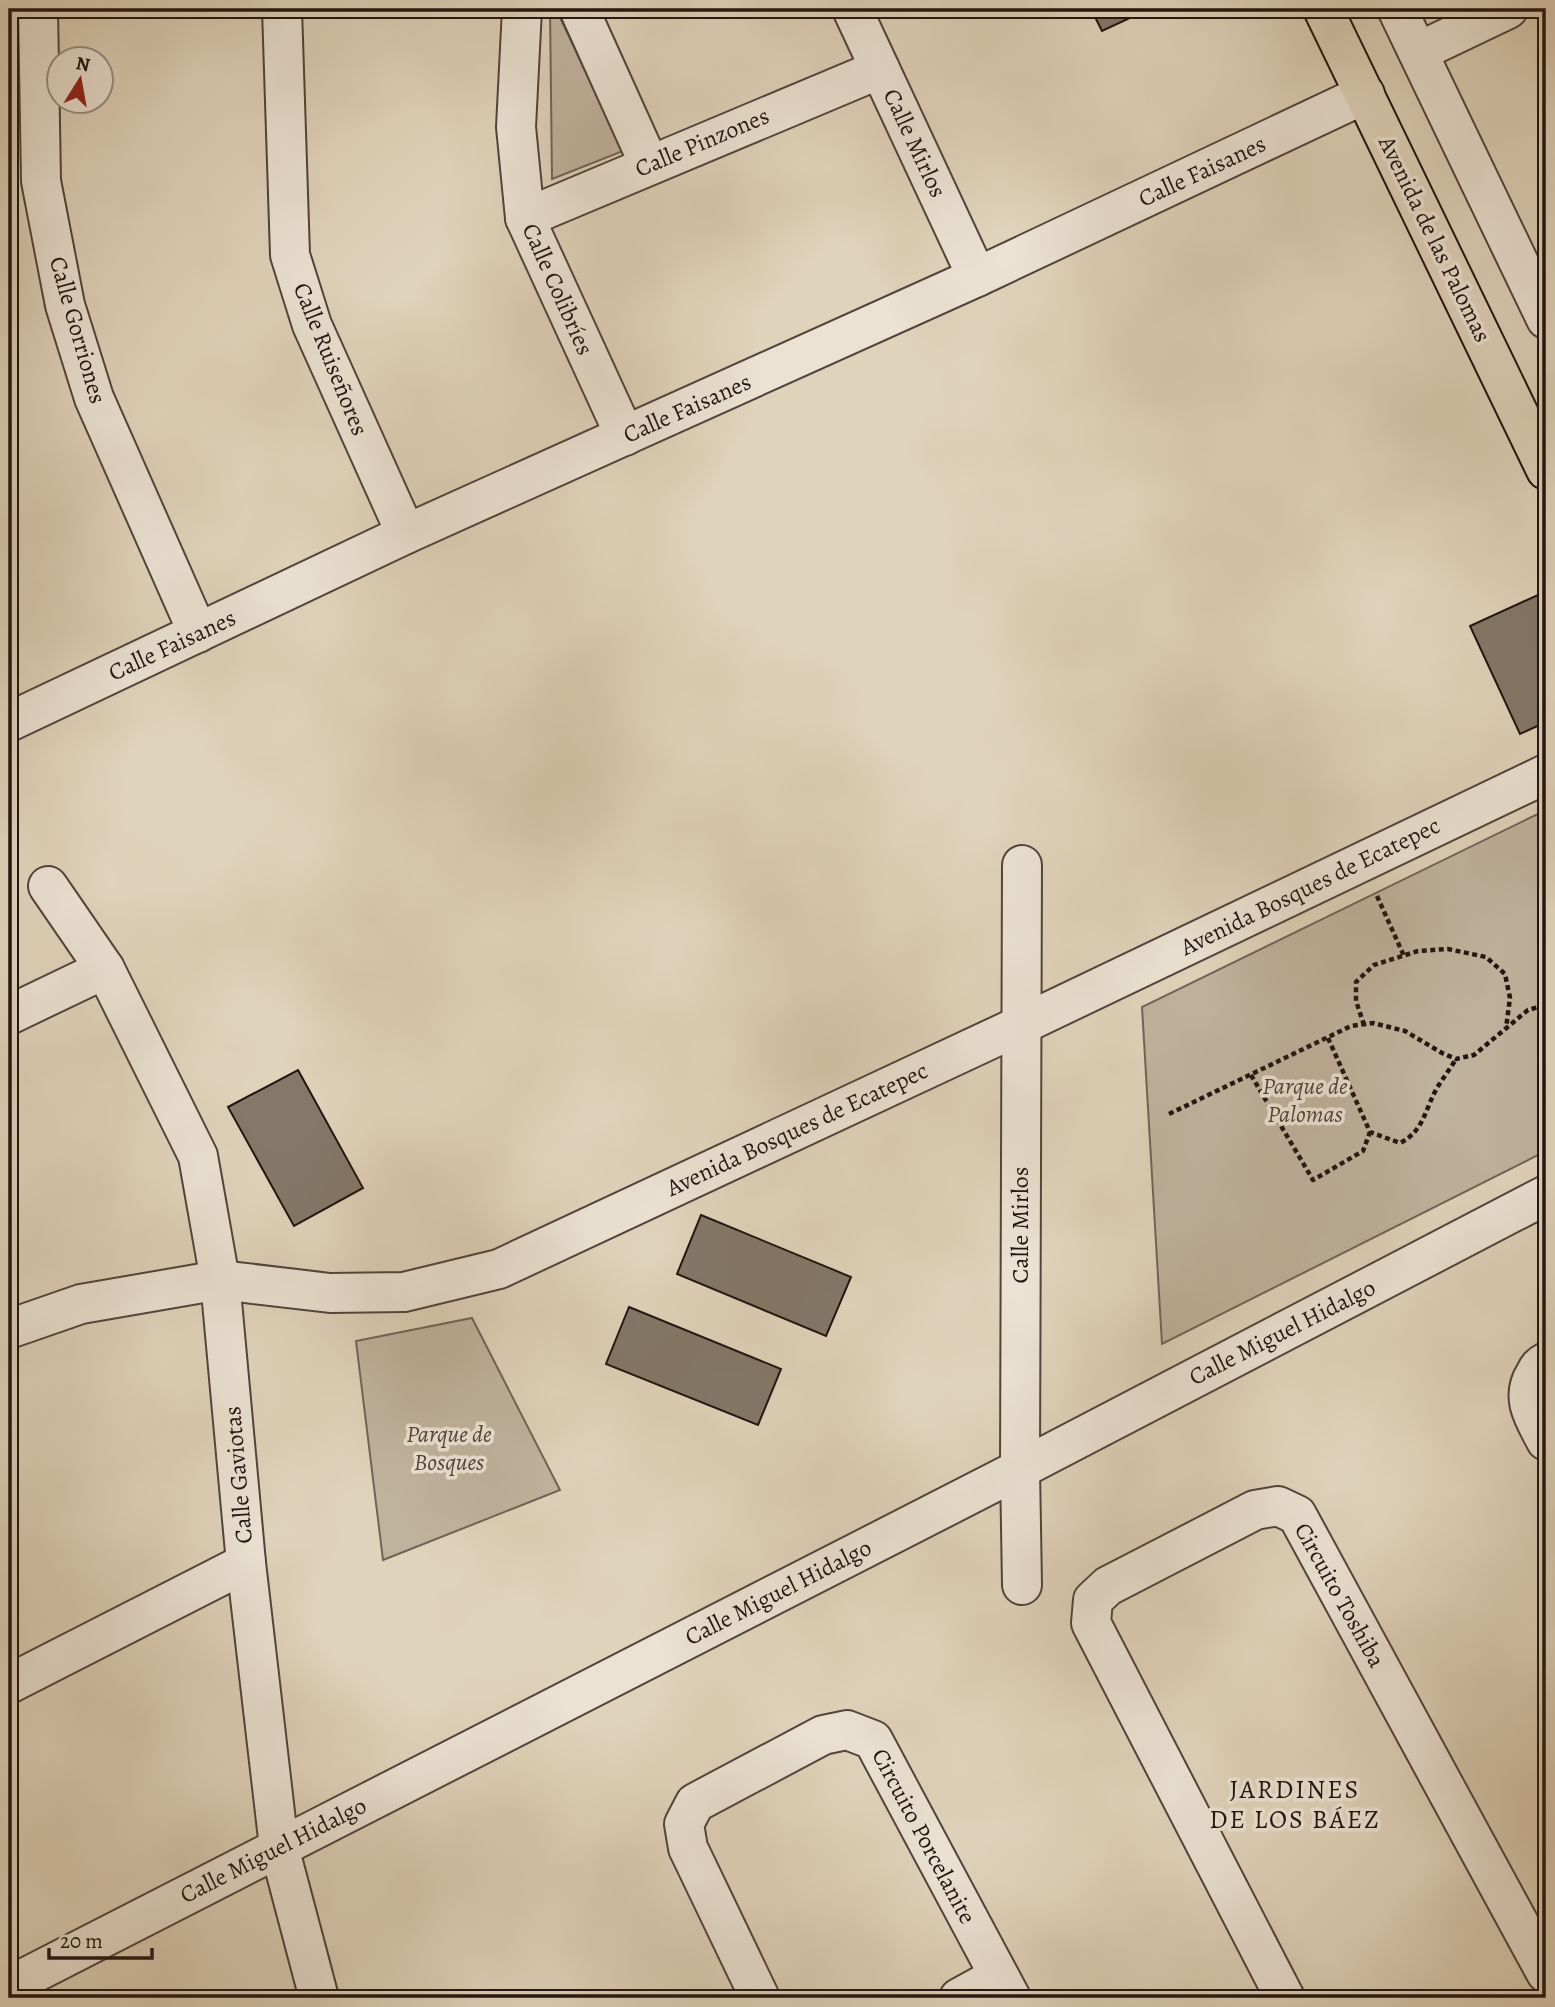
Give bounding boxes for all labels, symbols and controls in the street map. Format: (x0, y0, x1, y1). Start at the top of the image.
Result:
north arrow (46, 46, 116, 116)
text: N (74, 50, 92, 78)
street label: Calle Mirlos (876, 83, 954, 203)
street label: Calle Pinzones (630, 99, 774, 185)
street label: Calle Faisanes (1133, 128, 1271, 214)
street label: Avenida de las Palomas (1371, 130, 1499, 347)
street label: Calle Colibríes (515, 218, 601, 360)
street label: Calle Gorriones (42, 253, 114, 407)
street label: Calle Ruiseñores (286, 278, 376, 440)
street label: Calle Faisanes (618, 366, 756, 450)
street label: Calle Faisanes (103, 602, 241, 688)
street label: Avenida Bosques de Ecatepec (1174, 809, 1445, 963)
street label: Avenida Bosques de Ecatepec (660, 1054, 933, 1204)
park label: Parque de Palomas (1262, 1070, 1348, 1130)
street label: Calle Mirlos (1004, 1167, 1036, 1283)
street label: Calle Miguel Hidalgo (1183, 1271, 1381, 1393)
street label: Calle Gaviotas (216, 1405, 260, 1545)
park label: Parque de Bosques (406, 1418, 492, 1478)
street label: Circuito Toshiba (1287, 1517, 1393, 1674)
street label: Calle Miguel Hidalgo (679, 1531, 877, 1653)
street label: Circuito Porcelanite (864, 1743, 984, 1929)
district label: JARDINES DE LOS BÁEZ (1209, 1772, 1381, 1837)
street label: Calle Miguel Hidalgo (174, 1789, 372, 1911)
scale bar (49, 1916, 152, 1960)
text: 20 m (60, 1927, 103, 1955)

